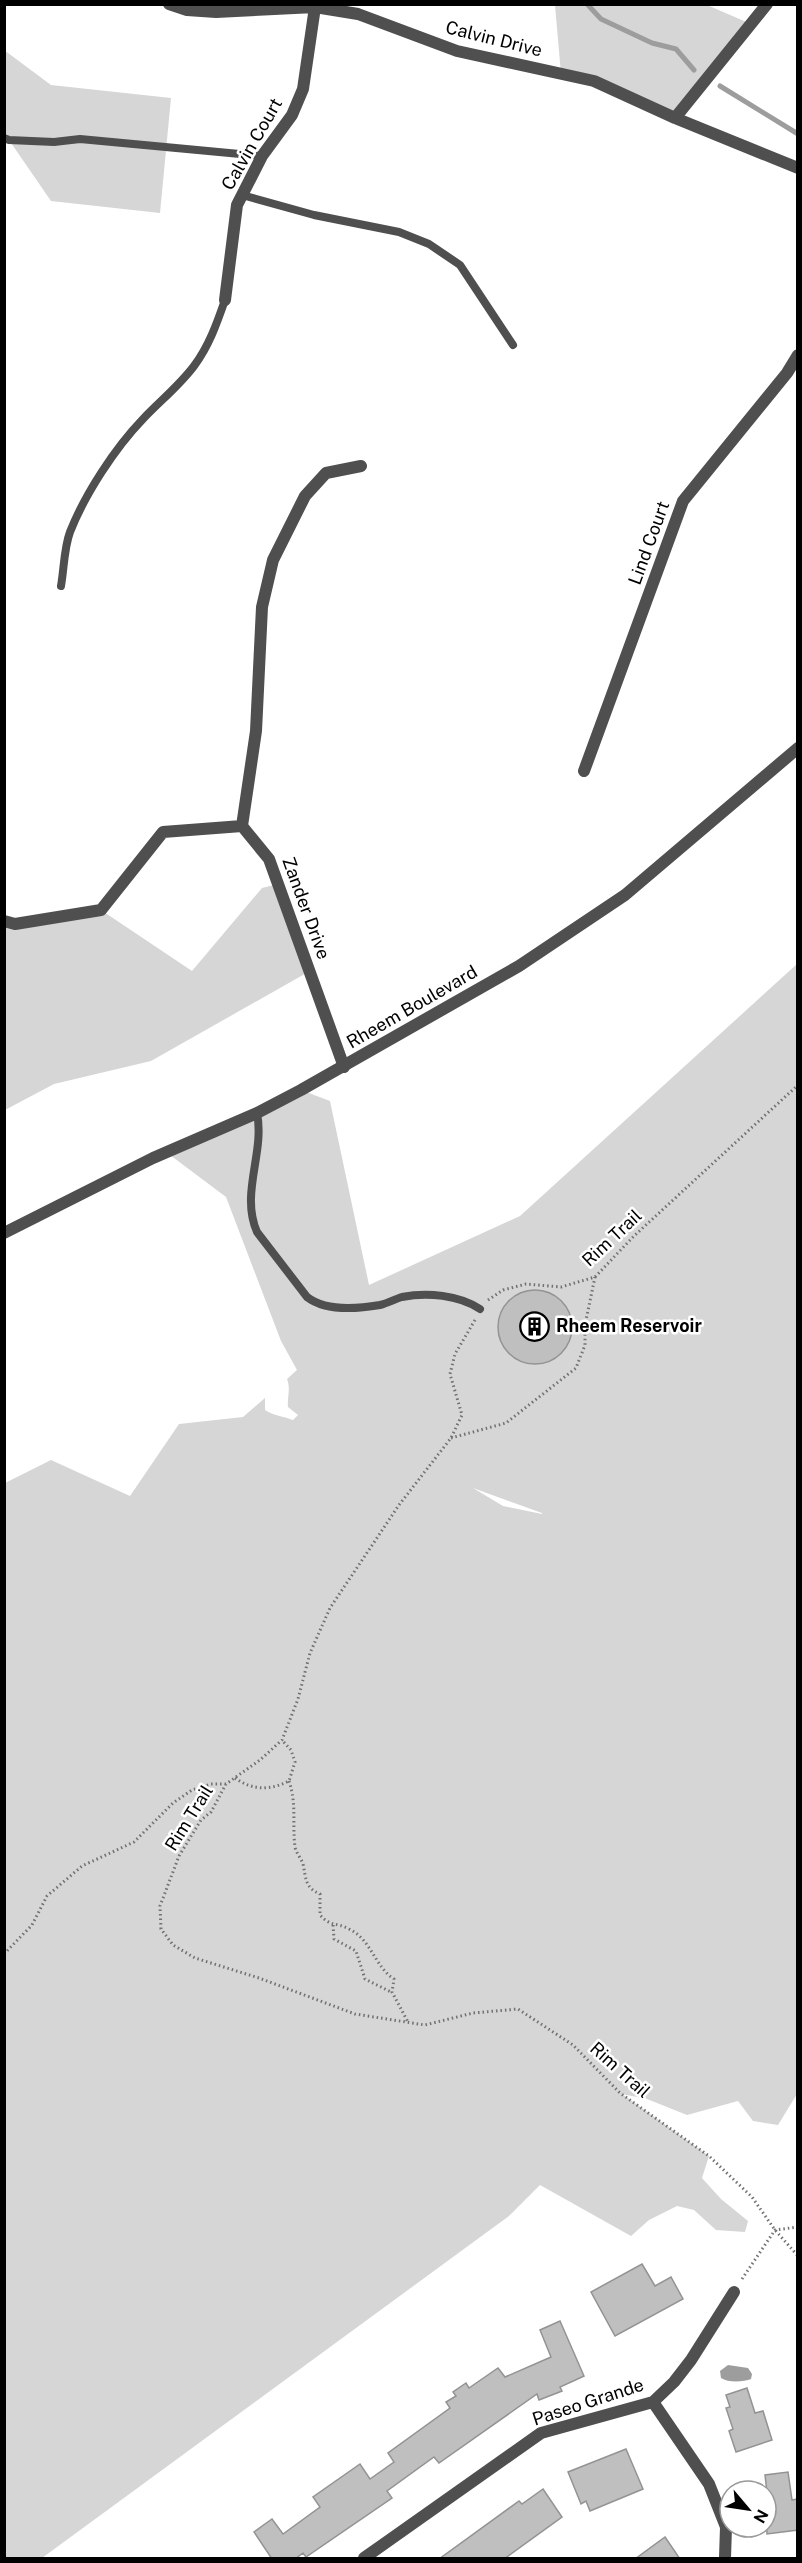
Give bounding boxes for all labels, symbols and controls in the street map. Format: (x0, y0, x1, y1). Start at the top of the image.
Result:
street label: Calvin Drive (444, 16, 545, 61)
street label: Calvin Court (217, 94, 286, 193)
street label: Lind Court (624, 498, 673, 587)
street label: Zander Drive (278, 854, 335, 962)
street label: Rheem Boulevard (343, 961, 481, 1052)
street label: Rim Trail (578, 1205, 646, 1270)
building icon: Rheem Reservoir (519, 1310, 551, 1342)
place label: Rheem Reservoir (556, 1315, 702, 1336)
street label: Rim Trail (160, 1781, 217, 1854)
street label: Rim Trail (586, 2037, 655, 2102)
street label: Paseo Grande (529, 2374, 646, 2429)
north arrow (718, 2479, 778, 2539)
text: N (749, 2506, 772, 2526)

